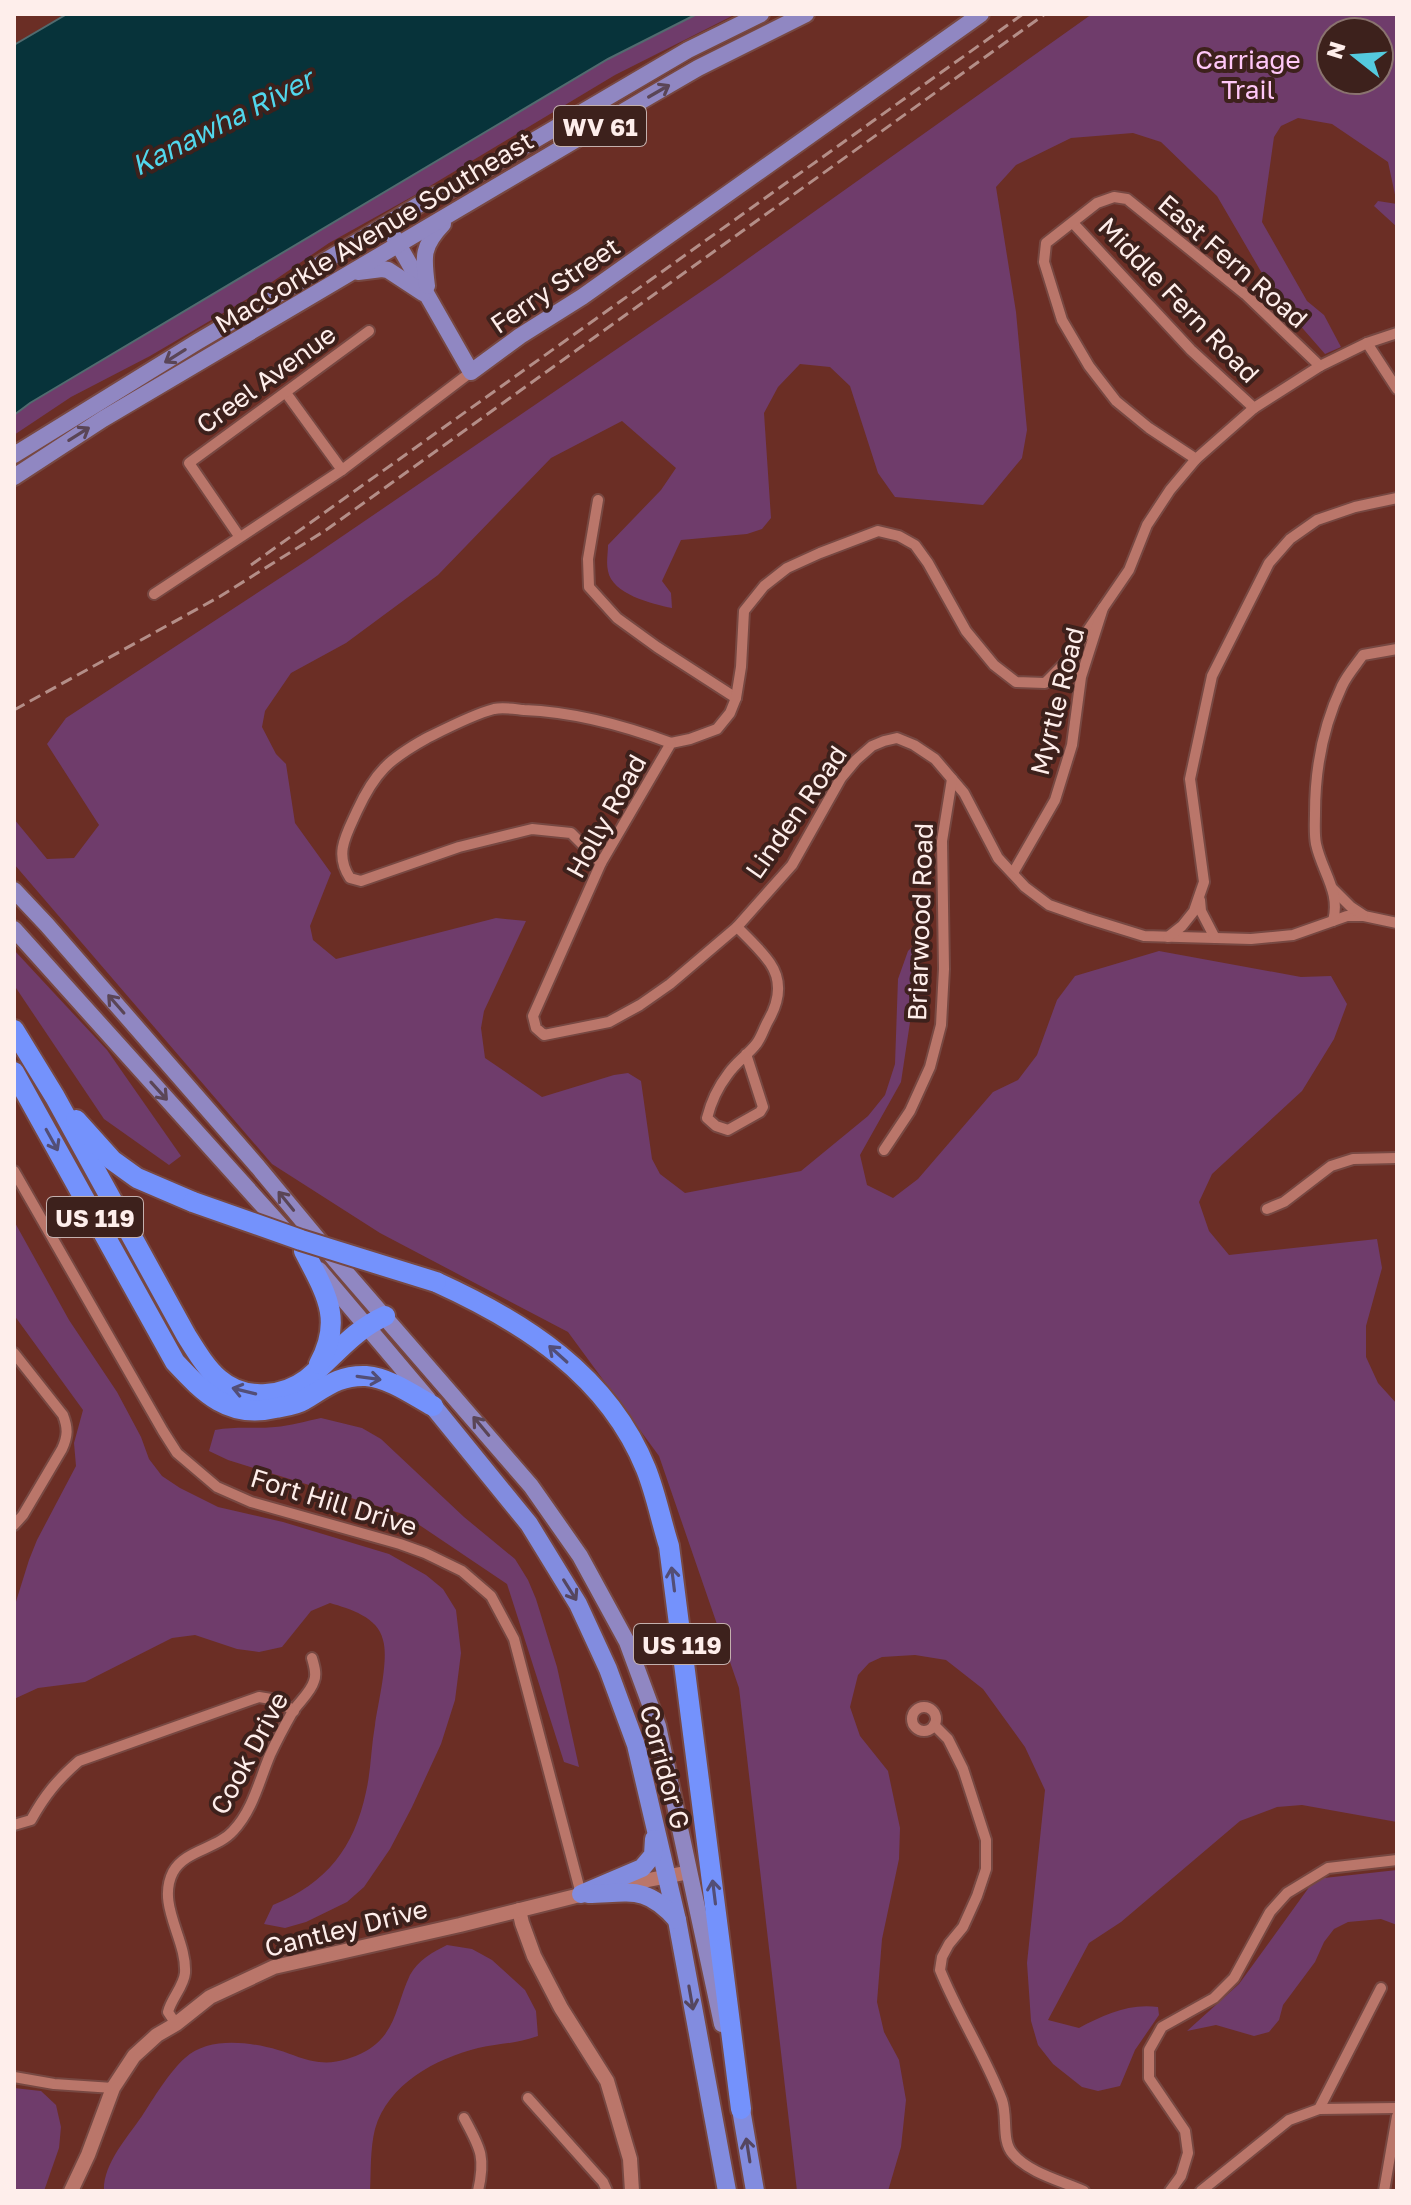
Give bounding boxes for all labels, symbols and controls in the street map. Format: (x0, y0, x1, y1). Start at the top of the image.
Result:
north arrow (1315, 16, 1395, 96)
text: N (1320, 38, 1351, 62)
park label: Carriage Trail (1195, 44, 1301, 105)
water label: Kanawha River (126, 60, 322, 182)
one-way arrow (647, 83, 670, 99)
road number: WV 61 (554, 106, 646, 146)
street label: MacCorkle Avenue Southeast (209, 125, 539, 339)
street label: East Fern Road (1152, 188, 1314, 334)
street label: Middle Fern Road (1092, 211, 1266, 389)
street label: Ferry Street (484, 230, 626, 340)
street label: Creel Avenue (190, 318, 342, 440)
one-way arrow (164, 347, 186, 364)
one-way arrow (67, 426, 90, 442)
street label: Myrtle Road (1024, 624, 1090, 778)
street label: Linden Road (739, 740, 853, 884)
street label: Holly Road (559, 749, 653, 883)
street label: Briarwood Road (901, 822, 939, 1022)
one-way arrow (107, 995, 125, 1015)
one-way arrow (150, 1081, 168, 1101)
one-way arrow (44, 1128, 60, 1151)
one-way arrow (277, 1191, 295, 1212)
road number: US 119 (47, 1197, 143, 1237)
one-way arrow (548, 1345, 568, 1363)
one-way arrow (355, 1371, 381, 1386)
one-way arrow (232, 1382, 258, 1397)
one-way arrow (472, 1417, 490, 1437)
street label: Fort Hill Drive (247, 1462, 421, 1542)
one-way arrow (666, 1566, 681, 1593)
one-way arrow (562, 1578, 578, 1601)
road number: US 119 (634, 1624, 730, 1664)
street label: Cook Drive (204, 1686, 294, 1820)
street label: Corridor G (634, 1702, 696, 1832)
one-way arrow (706, 1880, 721, 1905)
street label: Cantley Drive (261, 1893, 431, 1963)
one-way arrow (685, 1985, 700, 2010)
one-way arrow (740, 2138, 755, 2163)

